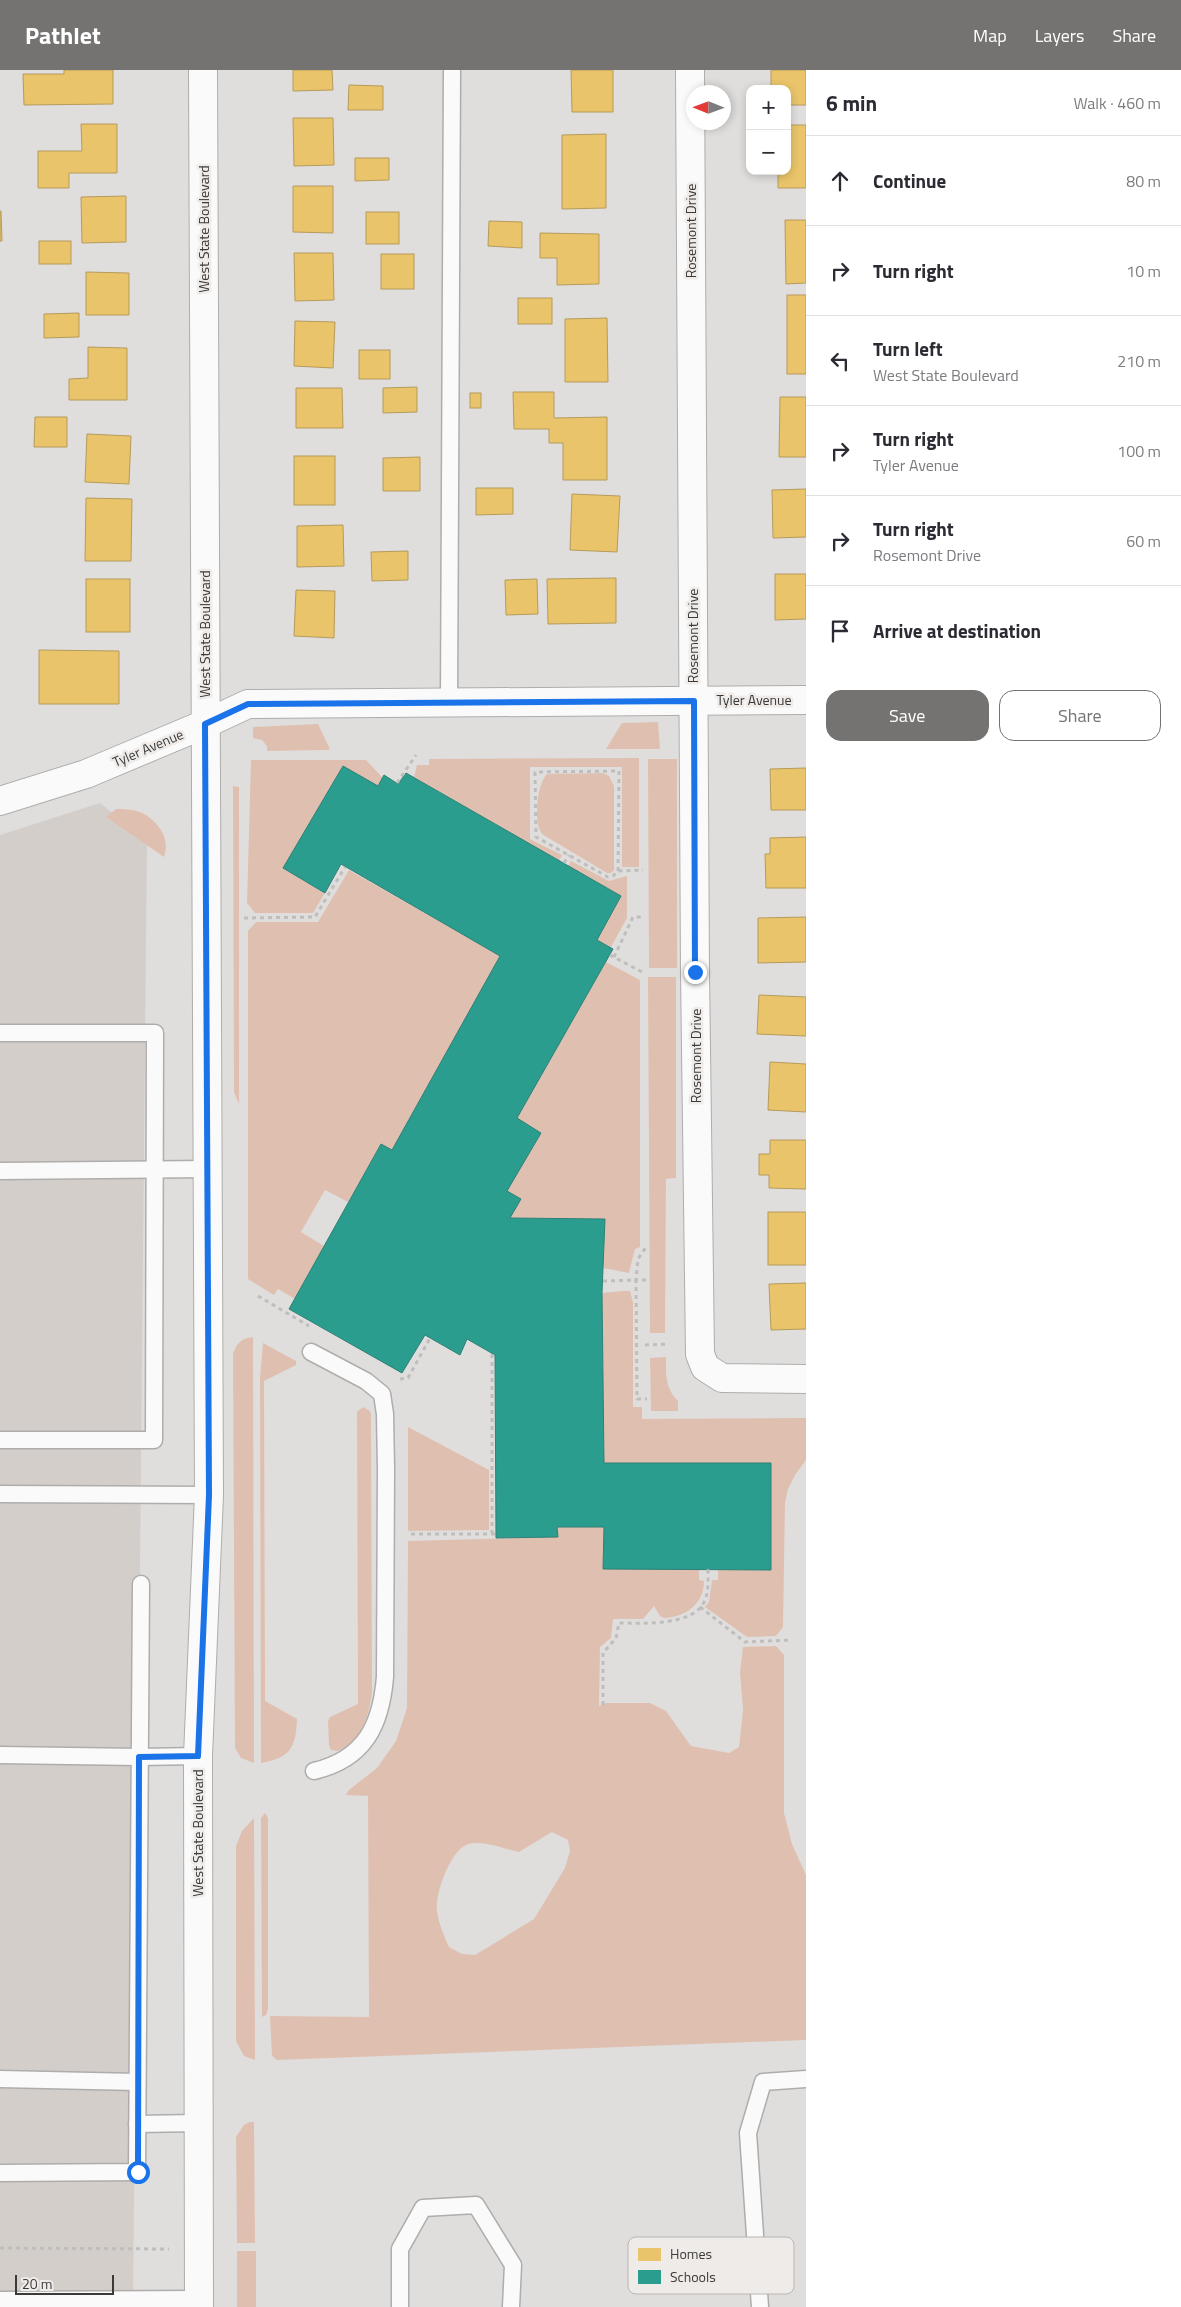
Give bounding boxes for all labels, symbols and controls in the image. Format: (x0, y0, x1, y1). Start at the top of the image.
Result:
text: Pathlet (25, 17, 101, 53)
text: Map (973, 22, 1007, 49)
text: Layers (1035, 22, 1084, 49)
text: Share (1112, 22, 1156, 49)
north arrow (686, 85, 731, 130)
map controls (746, 85, 791, 175)
button: + (746, 85, 791, 130)
text: 6 min (826, 87, 877, 119)
text: Walk · 460 m (1073, 91, 1161, 115)
button: − (746, 130, 791, 175)
street label: West State Boulevard (193, 165, 214, 293)
text: Continue (873, 166, 946, 195)
icon: ahead (826, 167, 854, 195)
text: 80 m (1126, 169, 1161, 193)
street label: Rosemont Drive (680, 184, 701, 278)
text: Turn right (873, 256, 954, 285)
icon: right (826, 257, 854, 285)
text: 10 m (1126, 259, 1161, 283)
text: Turn left (873, 334, 943, 363)
icon: left (826, 347, 854, 375)
text: 210 m (1117, 349, 1161, 373)
text: West State Boulevard (873, 363, 1019, 387)
text: Turn right (873, 424, 954, 453)
icon: right (826, 437, 854, 465)
text: 100 m (1117, 439, 1161, 463)
text: Tyler Avenue (873, 453, 959, 477)
text: Turn right (873, 514, 954, 543)
icon: right (826, 527, 854, 555)
text: 60 m (1126, 529, 1161, 553)
text: Rosemont Drive (873, 543, 981, 567)
street label: West State Boulevard (194, 570, 215, 698)
street label: Rosemont Drive (682, 589, 703, 683)
text: Arrive at destination (873, 616, 1041, 645)
icon: arrive (826, 617, 854, 645)
street label: Tyler Avenue (716, 689, 792, 710)
button: Save (826, 690, 989, 741)
button: Share (999, 690, 1161, 741)
street label: Tyler Avenue (109, 723, 187, 772)
route end (684, 961, 707, 984)
street label: Rosemont Drive (685, 1009, 706, 1103)
street label: West State Boulevard (187, 1769, 208, 1897)
route start (127, 2161, 150, 2184)
legend (628, 2237, 794, 2294)
text: Homes (670, 2243, 712, 2264)
text: Schools (670, 2266, 716, 2287)
scale bar (15, 2272, 114, 2295)
text: 20 m (22, 2273, 52, 2294)

